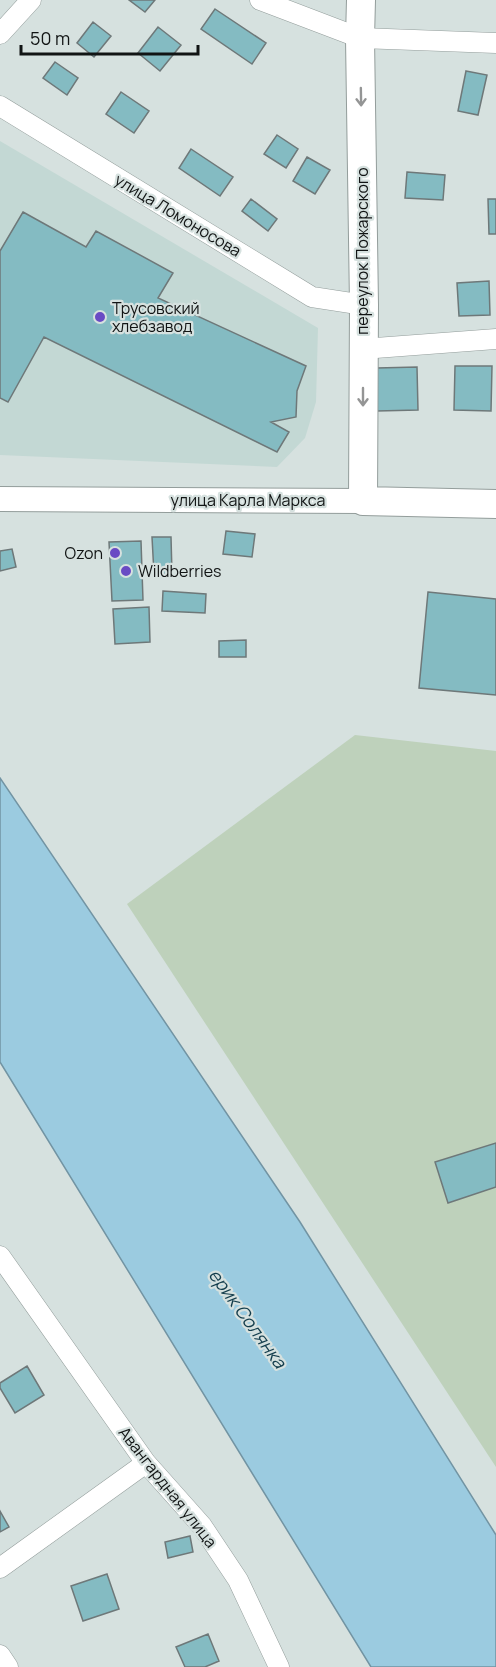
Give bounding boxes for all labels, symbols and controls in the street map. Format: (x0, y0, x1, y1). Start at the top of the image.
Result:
scale bar (21, 18, 198, 56)
text: 50 m (30, 26, 70, 50)
one-way arrow (355, 86, 366, 106)
street label: переулок Пожарского (351, 167, 373, 335)
street label: улица Ломоносова (111, 168, 245, 262)
place label: Трусовский хлебзавод (112, 297, 200, 337)
marker: Трусовский хлебзавод (93, 310, 107, 324)
one-way arrow (357, 386, 369, 406)
street label: улица Карла Маркса (171, 489, 325, 511)
place label: Ozon (65, 542, 103, 564)
marker: Ozon (108, 546, 122, 560)
place label: Wildberries (138, 560, 221, 582)
marker: Wildberries (119, 564, 133, 578)
water label: ерик Солянка (204, 1263, 293, 1373)
street label: Авангардная улица (114, 1422, 222, 1552)

